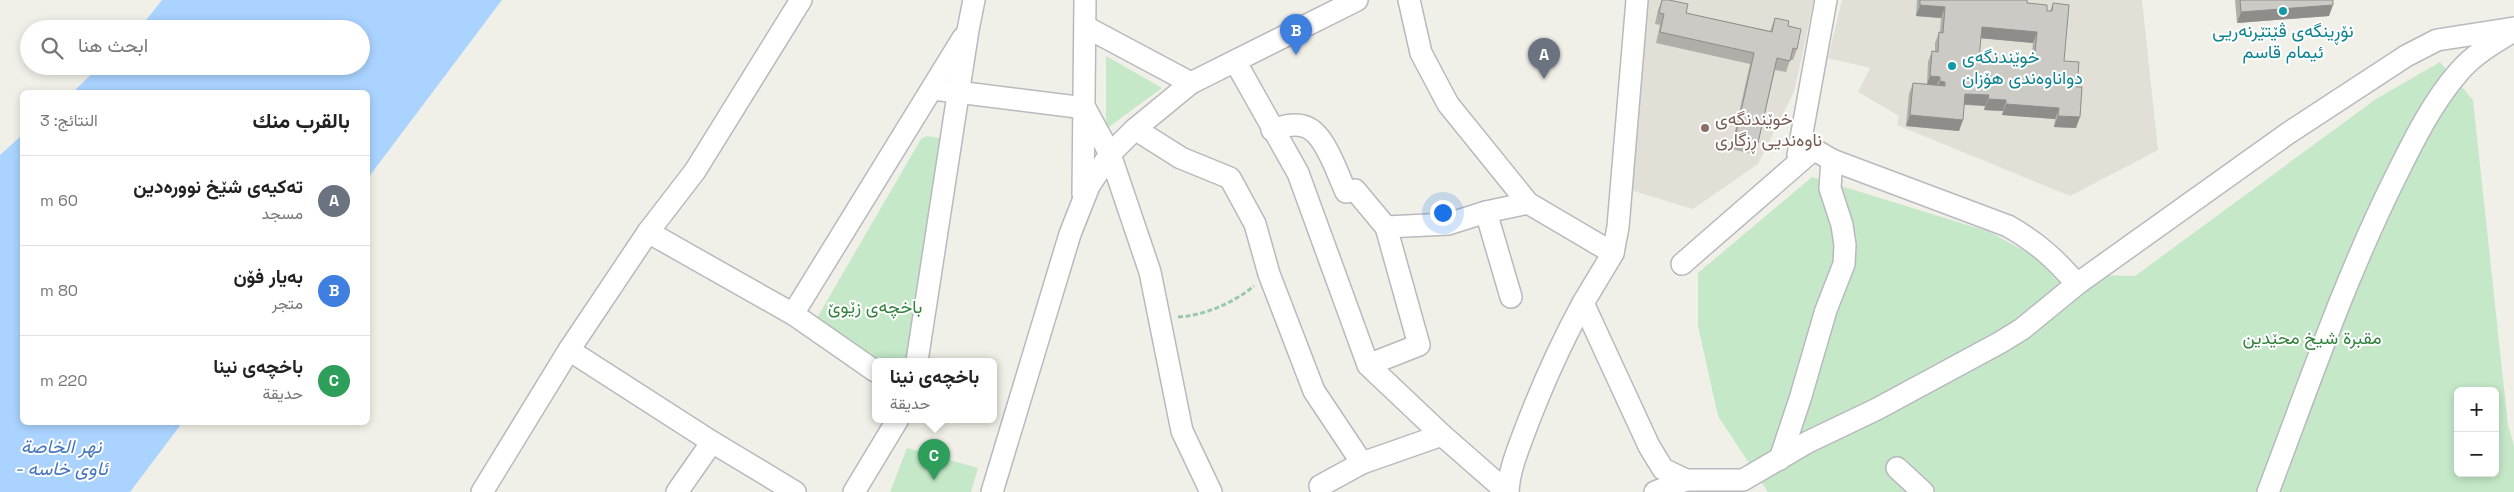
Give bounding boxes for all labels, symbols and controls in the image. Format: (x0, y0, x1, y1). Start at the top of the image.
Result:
marker: نۆڕینگەی ڤێتێرنەریی ئیمام قاسم (2277, 5, 2289, 17)
pin: B (1280, 14, 1312, 55)
place label: نۆڕینگەی ڤێتێرنەریی ئیمام قاسم (2212, 19, 2354, 64)
search box (20, 20, 370, 75)
text: ابحث هنا (78, 33, 148, 58)
icon: search (38, 34, 66, 62)
pin: A (1528, 38, 1560, 79)
place label: خوێندنگەی دواناوەندی هۆزان (1962, 45, 2083, 89)
marker: خوێندنگەی دواناوەندی هۆزان (1946, 60, 1958, 72)
text: بالقرب منك (252, 107, 350, 134)
place label: خوێندنگەی ناوەندیی ڕزگاری (1715, 107, 1822, 154)
text: النتائج: 3 (40, 110, 98, 131)
marker: خوێندنگەی ناوەندیی ڕزگاری (1699, 122, 1711, 134)
text: تەکیەی شێخ نوورەدین (133, 174, 303, 199)
text: 60 m (40, 190, 78, 211)
text: A (329, 190, 339, 211)
your location (1430, 200, 1456, 226)
text: مسجد (262, 203, 303, 224)
text: بەیار فۆن (233, 264, 303, 289)
text: 80 m (40, 280, 78, 301)
text: B (329, 280, 339, 301)
text: متجر (272, 293, 303, 314)
park label: باخچەی زێوێ (828, 295, 922, 319)
park label: مقبرة شيخ محێدین (2242, 326, 2382, 350)
text: باخچەی نینا (213, 354, 303, 379)
popup (872, 358, 997, 423)
text: باخچەی نینا (890, 364, 979, 389)
text: 220 m (40, 370, 87, 391)
text: C (329, 370, 339, 391)
text: حديقة (263, 383, 303, 404)
map controls (2454, 387, 2499, 477)
button: + (2454, 387, 2499, 432)
text: حديقة (890, 393, 930, 414)
button: − (2454, 432, 2499, 477)
water label: نهر الخاصة - ئاوی خاسە (14, 434, 110, 481)
pin: C (918, 439, 950, 480)

